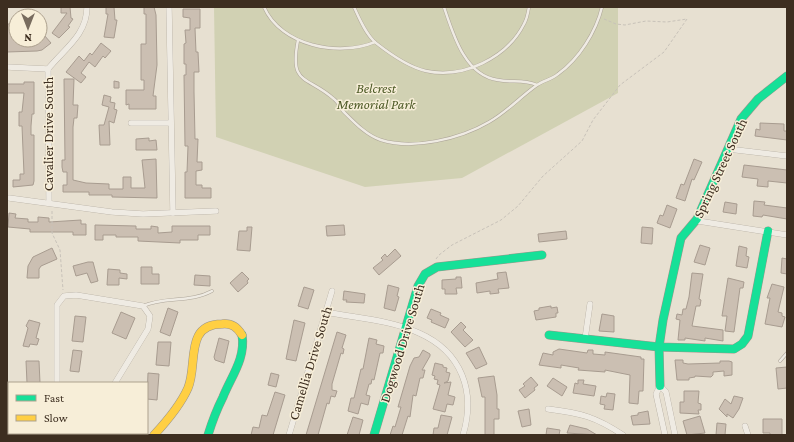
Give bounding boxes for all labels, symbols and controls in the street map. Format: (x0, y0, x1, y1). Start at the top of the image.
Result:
north arrow (8, 8, 48, 48)
text: N (24, 32, 32, 44)
street label: Cavalier Drive South (40, 76, 56, 191)
park label: Belcrest Memorial Park (336, 80, 416, 112)
street label: Spring Street South (690, 115, 750, 220)
street label: Dogwood Drive South (376, 281, 428, 404)
street label: Camellia Drive South (285, 304, 335, 422)
legend (8, 382, 148, 434)
text: Fast (44, 391, 65, 405)
text: Slow (44, 411, 68, 425)

